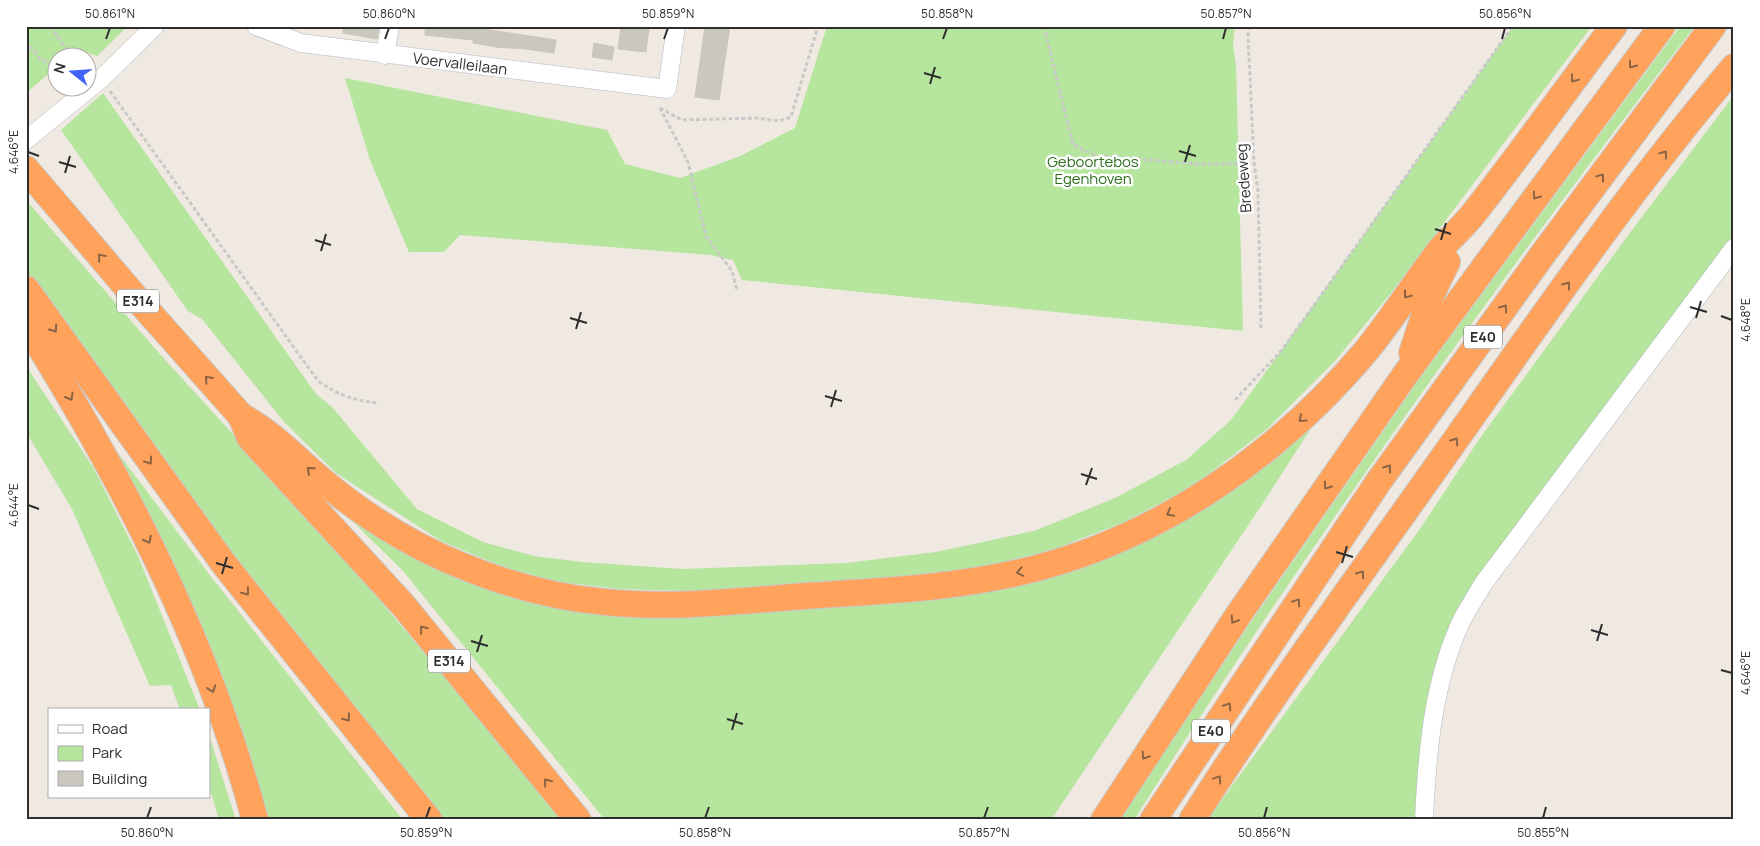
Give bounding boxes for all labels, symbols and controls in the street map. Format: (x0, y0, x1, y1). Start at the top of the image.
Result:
text: 50.861°N (85, 5, 135, 22)
text: 50.860°N (363, 5, 415, 22)
text: 50.859°N (642, 5, 694, 22)
text: 50.858°N (921, 5, 973, 22)
text: 50.857°N (1201, 5, 1251, 22)
text: 50.856°N (1479, 5, 1531, 22)
street label: Voervalleilaan (412, 47, 509, 80)
north arrow (48, 48, 98, 98)
one-way arrow (1629, 59, 1638, 69)
text: N (49, 60, 70, 76)
one-way arrow (1571, 73, 1580, 83)
text: 4.646°E (5, 130, 22, 174)
street label: Bredeweg (1231, 143, 1256, 213)
park label: Geboortebos Egenhoven (1047, 151, 1139, 189)
one-way arrow (1659, 151, 1667, 160)
one-way arrow (1595, 174, 1603, 183)
one-way arrow (1533, 190, 1542, 200)
one-way arrow (98, 254, 107, 263)
one-way arrow (1562, 282, 1570, 291)
one-way arrow (1404, 289, 1413, 299)
road number: E314 (117, 290, 159, 312)
text: 4.648°E (1737, 298, 1754, 342)
one-way arrow (1498, 304, 1507, 314)
one-way arrow (48, 323, 57, 333)
road number: E40 (1464, 326, 1502, 348)
one-way arrow (205, 376, 214, 385)
one-way arrow (64, 392, 74, 401)
one-way arrow (1298, 413, 1307, 422)
one-way arrow (1449, 437, 1458, 447)
one-way arrow (143, 455, 152, 465)
one-way arrow (1382, 464, 1391, 473)
one-way arrow (307, 466, 316, 475)
one-way arrow (1324, 481, 1333, 490)
text: 4.644°E (5, 483, 22, 527)
one-way arrow (1166, 507, 1175, 517)
one-way arrow (142, 535, 152, 544)
one-way arrow (1015, 566, 1024, 576)
one-way arrow (1355, 570, 1364, 580)
one-way arrow (240, 586, 249, 595)
one-way arrow (1291, 598, 1300, 608)
one-way arrow (1231, 615, 1241, 624)
one-way arrow (420, 626, 428, 635)
road number: E314 (428, 649, 470, 672)
text: 4.646°E (1737, 651, 1754, 695)
one-way arrow (206, 684, 216, 693)
one-way arrow (1222, 702, 1231, 712)
legend (48, 708, 210, 798)
one-way arrow (342, 712, 350, 721)
text: Road (92, 718, 128, 739)
road number: E40 (1192, 719, 1230, 742)
text: Park (92, 742, 122, 763)
one-way arrow (1142, 750, 1151, 759)
text: Building (92, 768, 147, 789)
one-way arrow (1212, 775, 1221, 785)
one-way arrow (545, 779, 553, 788)
text: 50.860°N (121, 824, 173, 841)
text: 50.859°N (400, 824, 452, 841)
text: 50.858°N (679, 824, 731, 841)
text: 50.857°N (959, 824, 1009, 841)
text: 50.856°N (1238, 824, 1290, 841)
text: 50.855°N (1517, 824, 1569, 841)

